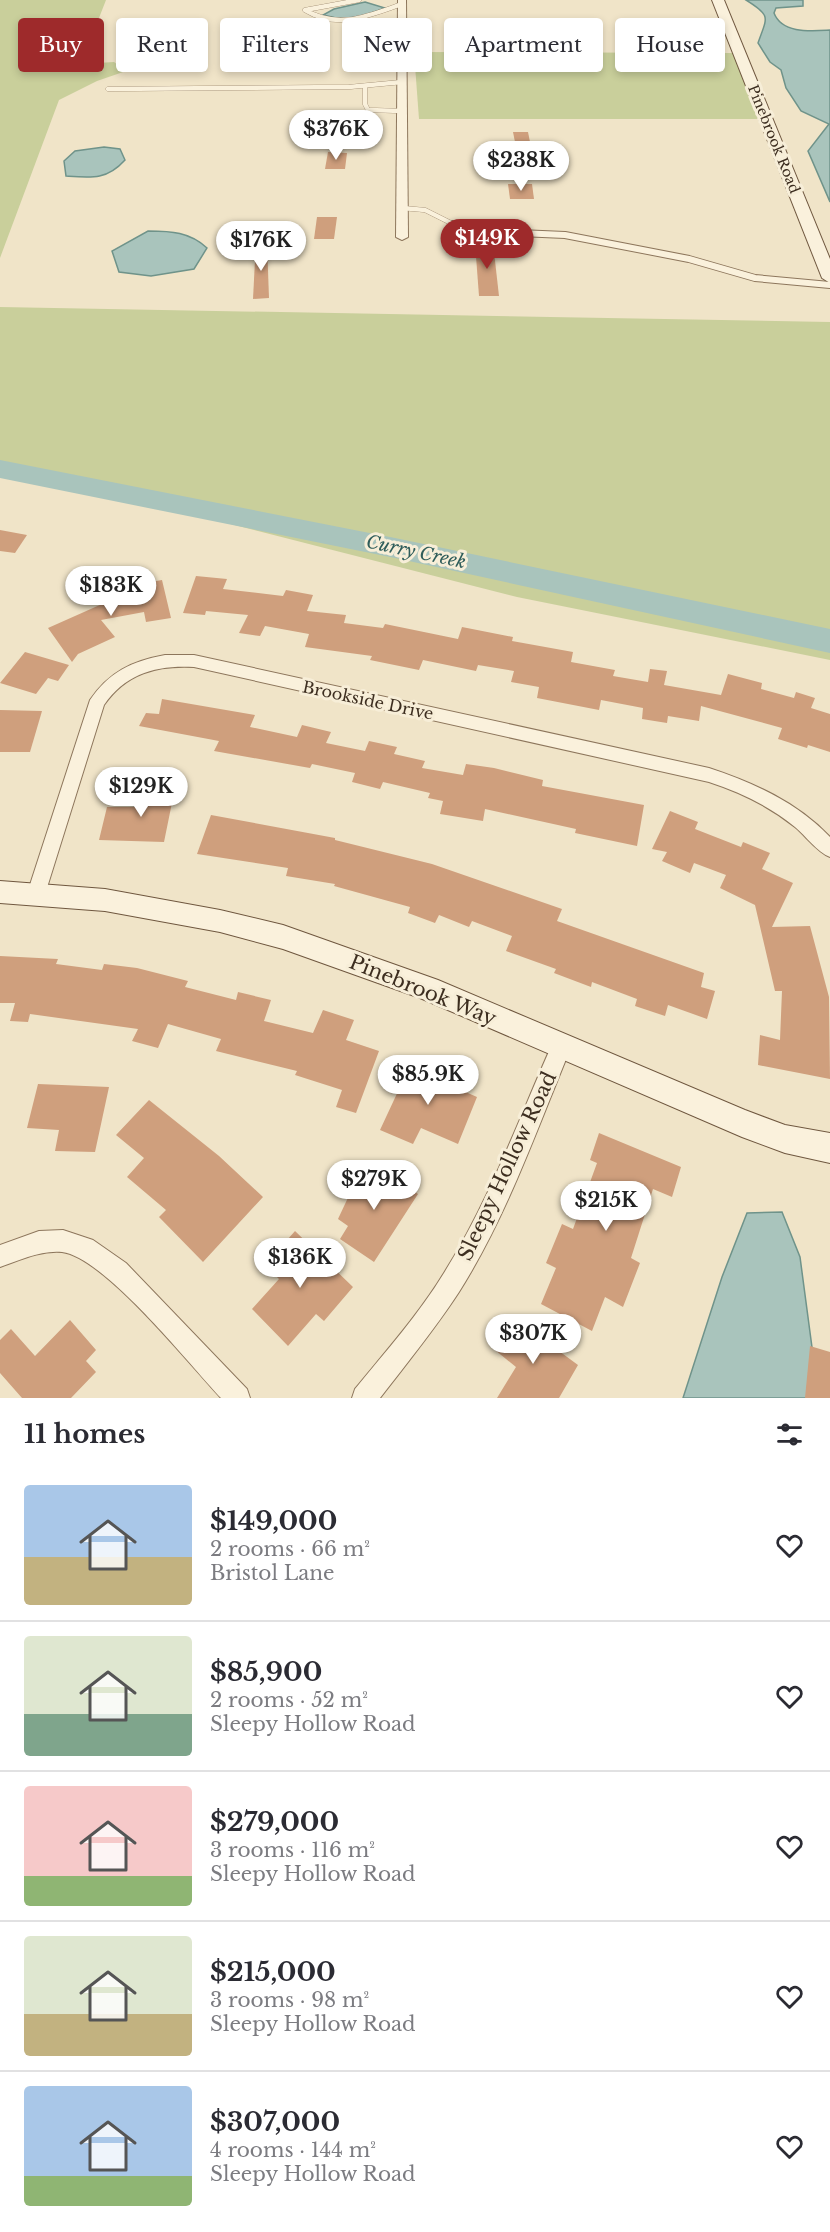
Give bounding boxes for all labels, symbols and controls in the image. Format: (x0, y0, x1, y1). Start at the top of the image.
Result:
chip: Buy (18, 18, 104, 72)
chip: Rent (116, 18, 208, 72)
chip: Filters (220, 18, 330, 72)
chip: New (342, 18, 432, 72)
chip: Apartment (444, 18, 603, 72)
chip: House (615, 18, 725, 72)
street label: Pinebrook Road (744, 82, 804, 197)
pin: $376K (294, 110, 378, 161)
text: $376K (303, 117, 369, 141)
pin: $238K (479, 141, 563, 192)
text: $238K (487, 148, 555, 172)
pin: $149K (445, 219, 529, 270)
pin: $176K (219, 221, 303, 272)
text: $149K (455, 226, 519, 250)
text: $176K (230, 228, 292, 252)
water label: Curry Creek (364, 531, 468, 573)
pin: $183K (69, 566, 153, 617)
text: $183K (79, 573, 143, 597)
street label: Brookside Drive (301, 676, 435, 724)
pin: $129K (99, 767, 183, 818)
text: $129K (109, 774, 173, 798)
street label: Pinebrook Way (346, 950, 500, 1031)
pin: $85.9K (379, 1055, 477, 1106)
text: $85.9K (392, 1062, 464, 1086)
street label: Sleepy Hollow Road (453, 1068, 561, 1264)
pin: $279K (332, 1160, 416, 1211)
text: $279K (341, 1167, 407, 1191)
pin: $215K (564, 1181, 648, 1232)
text: $215K (575, 1188, 637, 1212)
pin: $136K (258, 1238, 342, 1289)
text: $136K (268, 1245, 332, 1269)
pin: $307K (491, 1314, 575, 1365)
text: $307K (499, 1321, 567, 1345)
text: 11 homes (24, 1418, 145, 1450)
icon: filters (773, 1418, 806, 1451)
text: $149,000 (210, 1505, 337, 1537)
icon: home (72, 1509, 144, 1581)
icon: heart (773, 1529, 806, 1562)
text: 2 rooms · 66 m² (210, 1537, 370, 1561)
text: Bristol Lane (210, 1561, 335, 1585)
text: $85,900 (210, 1656, 322, 1688)
icon: home (72, 1660, 144, 1732)
icon: heart (773, 1680, 806, 1713)
text: 2 rooms · 52 m² (210, 1688, 368, 1712)
text: Sleepy Hollow Road (210, 1712, 416, 1736)
text: $279,000 (210, 1806, 339, 1838)
icon: home (72, 1810, 144, 1882)
icon: heart (773, 1830, 806, 1863)
text: 3 rooms · 116 m² (210, 1838, 375, 1862)
text: Sleepy Hollow Road (210, 1862, 416, 1886)
text: $215,000 (210, 1956, 336, 1988)
icon: home (72, 1960, 144, 2032)
icon: heart (773, 1980, 806, 2013)
text: 3 rooms · 98 m² (210, 1988, 369, 2012)
text: Sleepy Hollow Road (210, 2012, 416, 2036)
text: $307,000 (210, 2106, 340, 2138)
icon: home (72, 2110, 144, 2182)
icon: heart (773, 2130, 806, 2163)
text: 4 rooms · 144 m² (210, 2138, 376, 2162)
text: Sleepy Hollow Road (210, 2162, 416, 2186)

